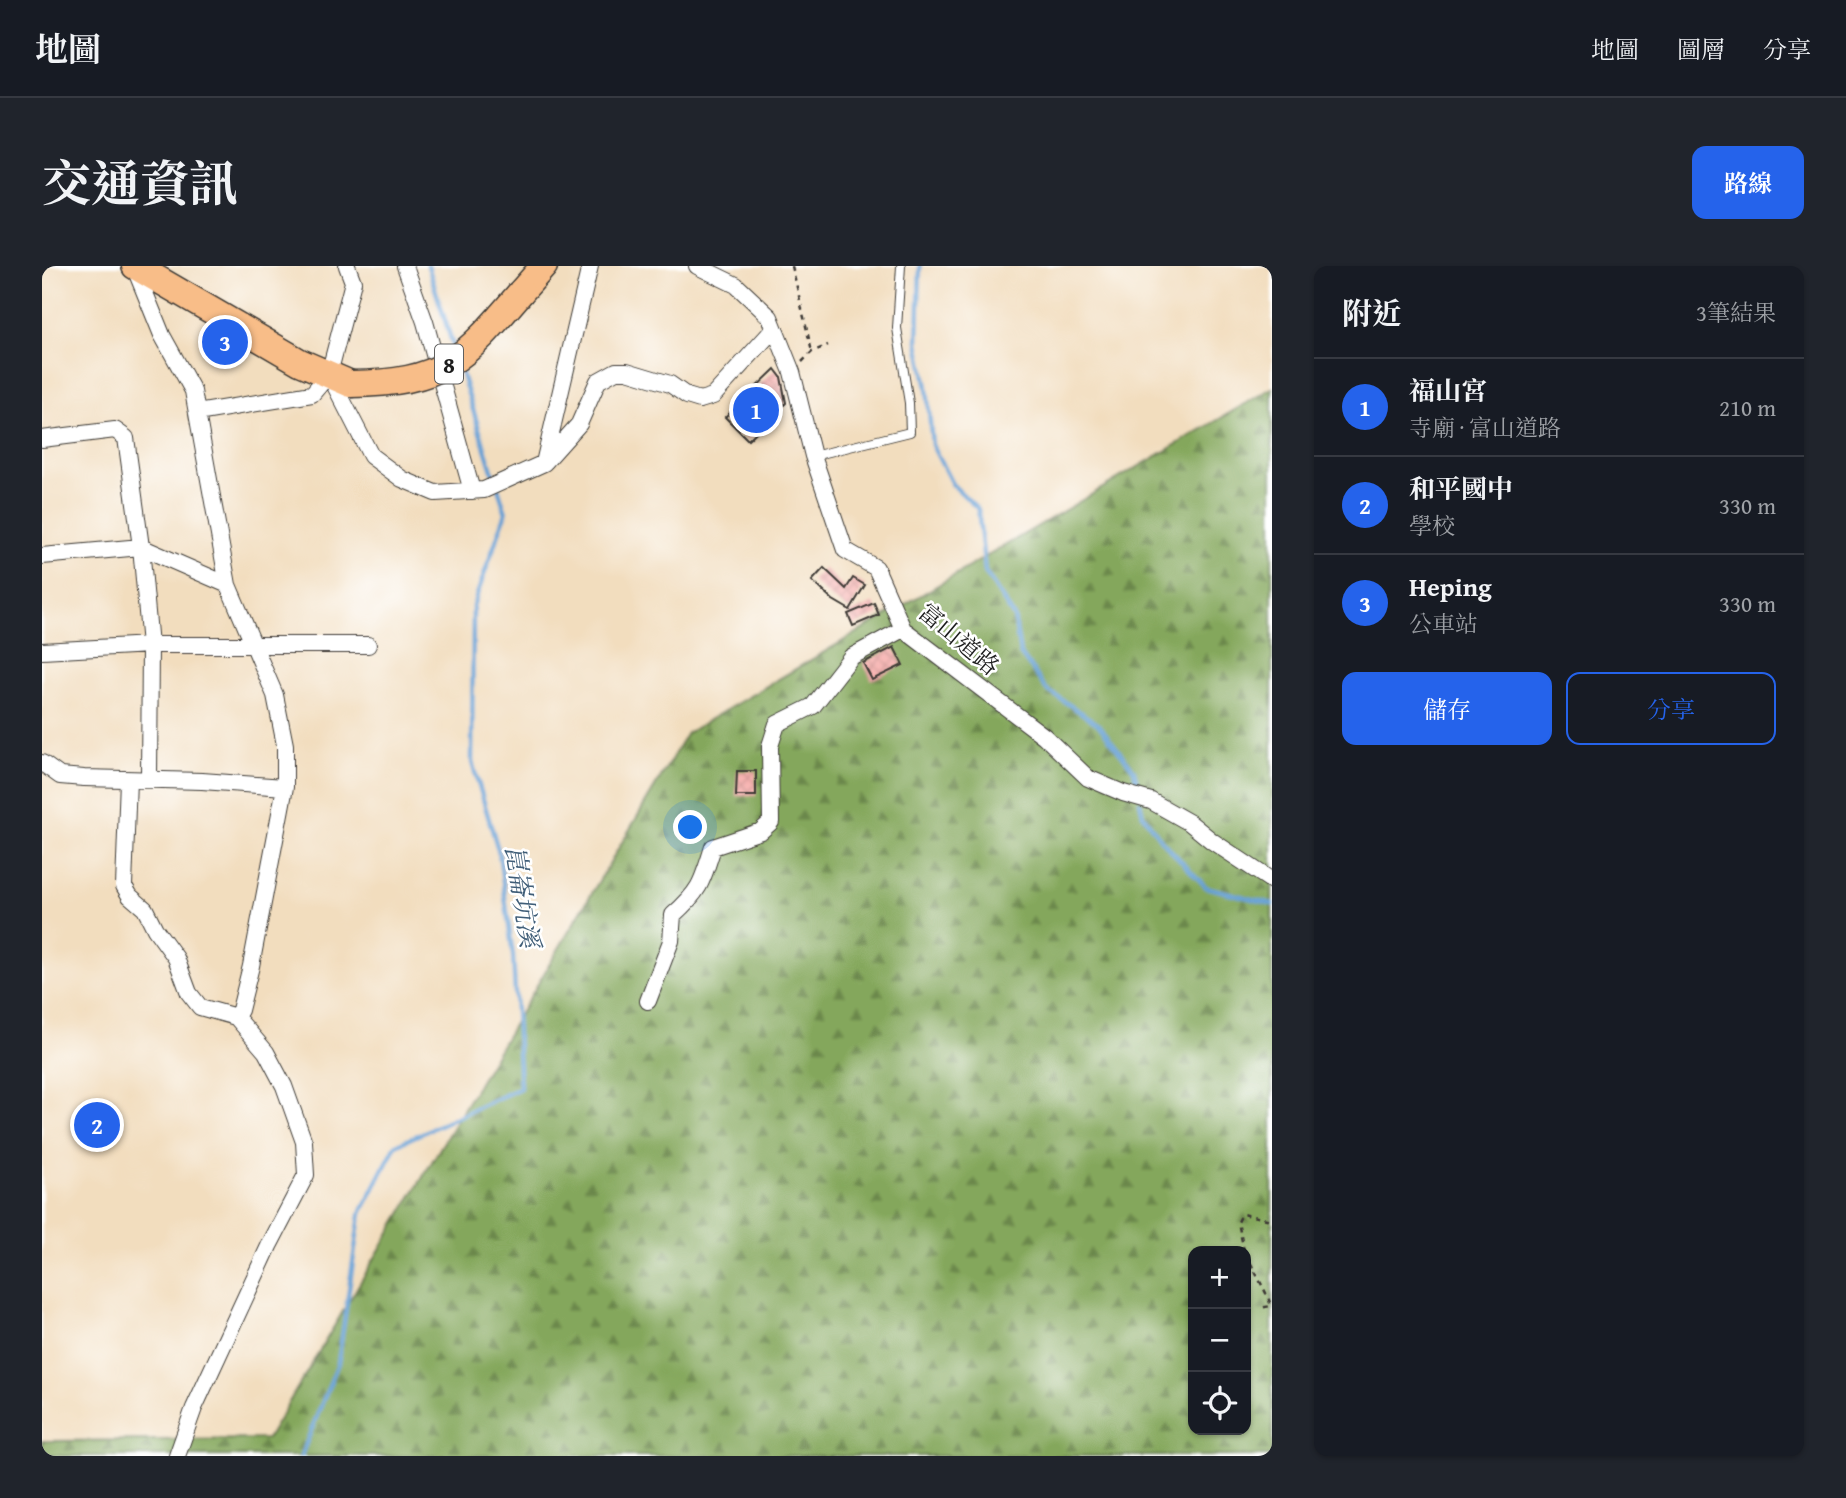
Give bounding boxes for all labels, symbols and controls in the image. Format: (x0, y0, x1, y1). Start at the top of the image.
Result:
text: 地圖 (35, 25, 101, 73)
text: 地圖 (1591, 32, 1639, 67)
text: 圖層 (1677, 32, 1725, 67)
text: 分享 (1763, 32, 1811, 67)
button: 路線 (1692, 146, 1804, 219)
text: 交通資訊 (42, 147, 238, 219)
text: 附近 (1342, 291, 1402, 335)
text: 3筆結果 (1696, 296, 1776, 329)
pin: 3 (202, 316, 248, 368)
road number: 8 (435, 344, 463, 384)
text: 福山宮 (1409, 371, 1487, 410)
pin: 1 (733, 384, 779, 436)
text: 1 (1359, 391, 1371, 424)
text: 210 m (1719, 391, 1776, 424)
text: 寺廟 · 富山道路 (1409, 411, 1561, 444)
text: 和平國中 (1409, 469, 1513, 508)
text: 2 (1359, 489, 1371, 522)
text: 330 m (1719, 489, 1776, 522)
text: 學校 (1409, 509, 1455, 542)
text: Heping (1409, 567, 1492, 606)
text: 3 (1359, 587, 1371, 620)
text: 330 m (1719, 587, 1776, 620)
street label: 富山道路 (911, 595, 1007, 683)
text: 公車站 (1409, 607, 1478, 640)
button: 儲存 (1342, 672, 1552, 745)
button: 分享 (1566, 672, 1776, 745)
your location (673, 810, 707, 844)
water label: 崑崙坑溪 (496, 842, 551, 953)
pin: 2 (74, 1099, 120, 1151)
map controls (1188, 1246, 1251, 1435)
button: + (1188, 1246, 1251, 1309)
button: − (1188, 1309, 1251, 1372)
button: locate (1188, 1372, 1251, 1435)

